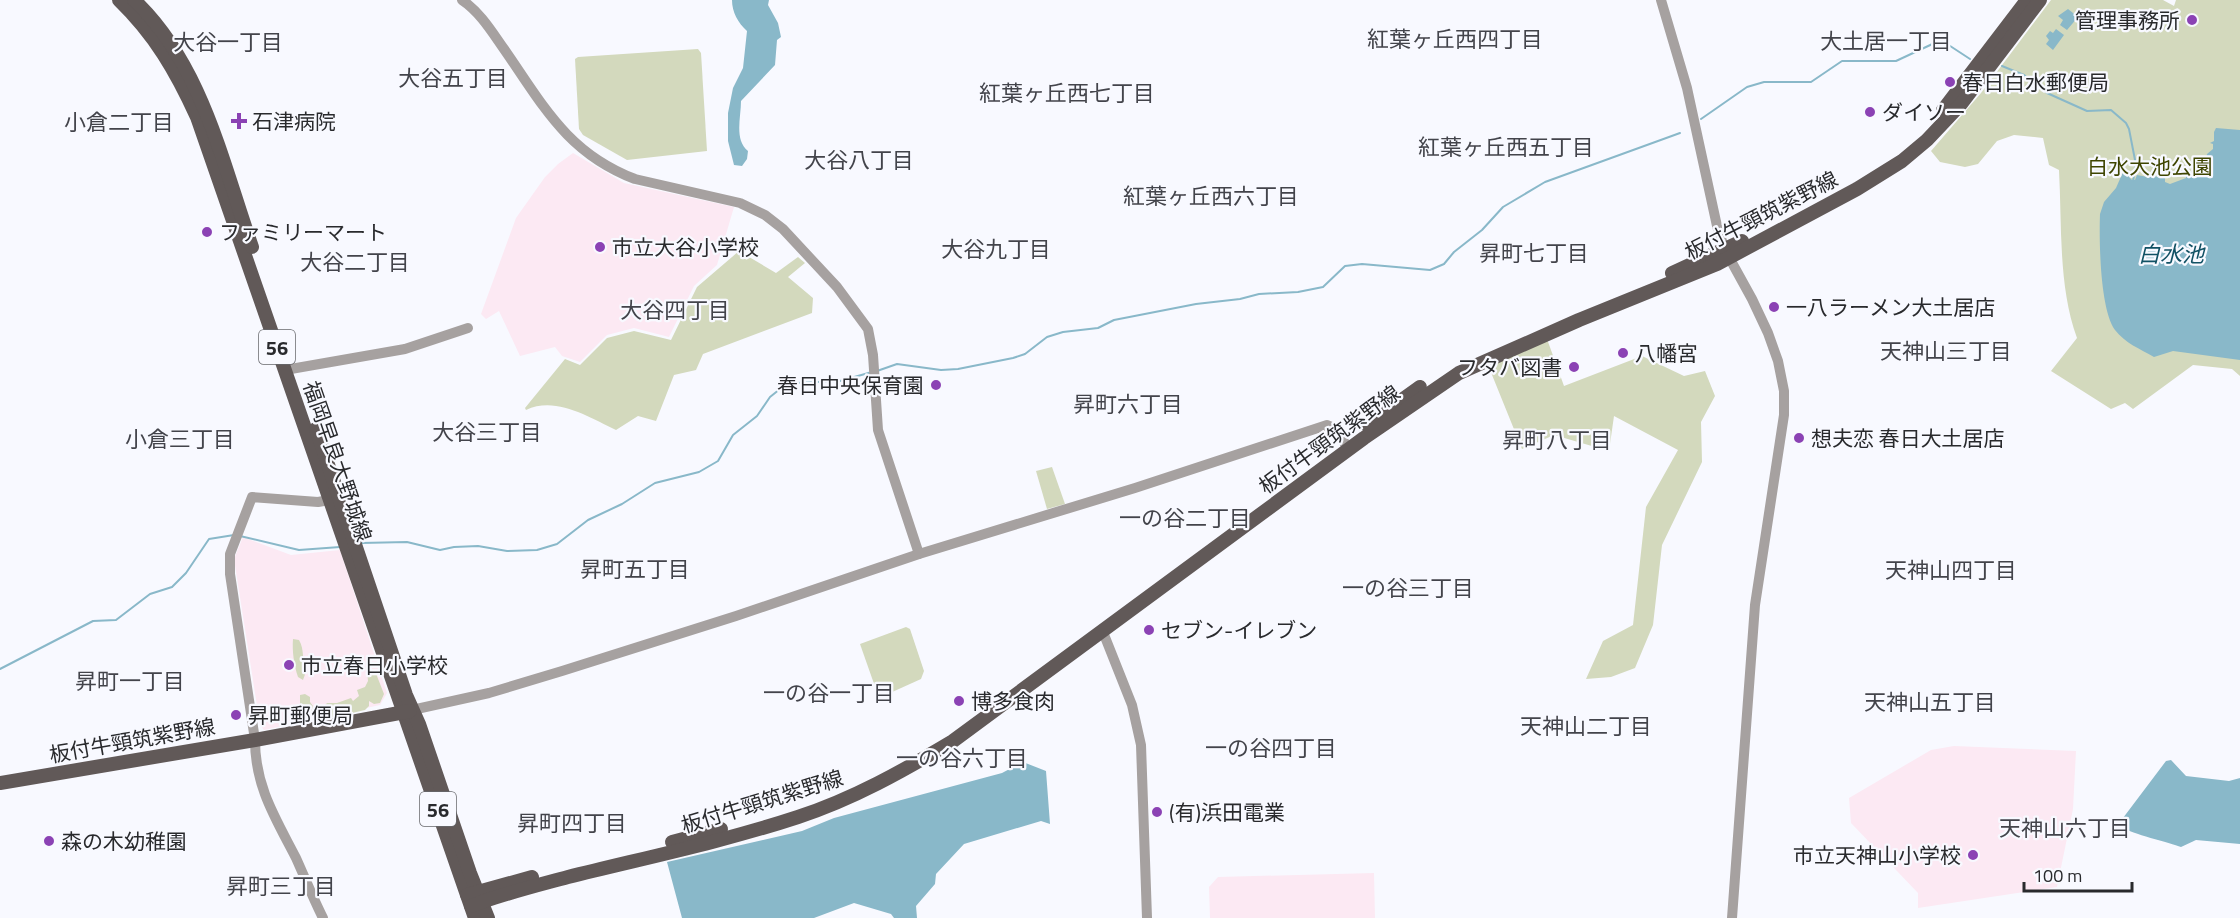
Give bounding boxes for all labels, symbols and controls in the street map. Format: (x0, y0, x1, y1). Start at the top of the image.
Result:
place label: 管理事務所 (2075, 4, 2180, 36)
marker: 管理事務所 (2185, 13, 2199, 27)
district label: 紅葉ヶ丘西四丁目 (1367, 22, 1543, 56)
district label: 大土居一丁目 (1820, 24, 1952, 58)
district label: 大谷一丁目 (173, 25, 283, 59)
district label: 大谷五丁目 (398, 61, 508, 95)
place label: 春日白水郵便局 (1962, 66, 2109, 98)
marker: 春日白水郵便局 (1943, 75, 1957, 89)
district label: 紅葉ヶ丘西七丁目 (979, 76, 1155, 110)
place label: ダイソー (1882, 96, 1966, 128)
district label: 小倉二丁目 (64, 105, 174, 139)
place label: 石津病院 (252, 105, 336, 137)
marker: ダイソー (1863, 105, 1877, 119)
marker: 石津病院 (230, 112, 248, 130)
district label: 紅葉ヶ丘西五丁目 (1418, 130, 1594, 164)
district label: 大谷八丁目 (804, 143, 914, 177)
park label: 白水大池公園 (2087, 150, 2213, 182)
street label: 板付牛頸筑紫野線 (1679, 163, 1843, 267)
district label: 紅葉ヶ丘西六丁目 (1123, 179, 1299, 213)
place label: ファミリーマート (219, 216, 387, 248)
marker: ファミリーマート (200, 225, 214, 239)
place label: 市立大谷小学校 (612, 231, 759, 263)
district label: 大谷九丁目 (941, 232, 1051, 266)
district label: 昇町七丁目 (1479, 236, 1589, 270)
water label: 白水池 (2138, 237, 2206, 271)
marker: 市立大谷小学校 (593, 240, 607, 254)
district label: 大谷二丁目 (300, 245, 410, 279)
place label: 一八ラーメン大土居店 (1786, 291, 1995, 323)
district label: 大谷四丁目 (620, 293, 730, 327)
marker: 一八ラーメン大土居店 (1767, 300, 1781, 314)
road number: 56 (259, 330, 295, 364)
district label: 天神山三丁目 (1880, 334, 2012, 368)
place label: 八幡宮 (1635, 337, 1698, 369)
marker: 八幡宮 (1616, 346, 1630, 360)
place label: フタバ図書 (1457, 351, 1562, 383)
marker: フタバ図書 (1567, 360, 1581, 374)
place label: 春日中央保育園 (777, 369, 924, 401)
street label: 福岡早良大野城線 (296, 376, 380, 546)
street label: 板付牛頸筑紫野線 (1252, 377, 1406, 501)
marker: 春日中央保育園 (929, 378, 943, 392)
district label: 昇町六丁目 (1073, 387, 1183, 421)
district label: 大谷三丁目 (432, 415, 542, 449)
district label: 小倉三丁目 (125, 422, 235, 456)
place label: 想夫恋 春日大土居店 (1811, 422, 2005, 454)
district label: 昇町八丁目 (1502, 423, 1612, 457)
marker: 想夫恋 春日大土居店 (1792, 431, 1806, 445)
district label: 一の谷二丁目 (1119, 501, 1251, 535)
district label: 昇町五丁目 (580, 552, 690, 586)
district label: 天神山四丁目 (1885, 553, 2017, 587)
district label: 一の谷三丁目 (1342, 571, 1474, 605)
place label: セブン-イレブン (1161, 614, 1317, 646)
marker: セブン-イレブン (1142, 623, 1156, 637)
place label: 市立春日小学校 (301, 649, 448, 681)
marker: 市立春日小学校 (282, 658, 296, 672)
district label: 昇町一丁目 (75, 664, 185, 698)
district label: 一の谷一丁目 (763, 676, 895, 710)
place label: 博多食肉 (971, 685, 1055, 717)
district label: 天神山五丁目 (1864, 685, 1996, 719)
marker: 博多食肉 (952, 694, 966, 708)
place label: 昇町郵便局 (248, 699, 353, 731)
marker: 昇町郵便局 (229, 708, 243, 722)
district label: 天神山二丁目 (1520, 709, 1652, 743)
street label: 板付牛頸筑紫野線 (46, 710, 218, 770)
district label: 一の谷四丁目 (1205, 731, 1337, 765)
district label: 一の谷六丁目 (896, 741, 1028, 775)
street label: 板付牛頸筑紫野線 (677, 761, 847, 841)
road number: 56 (420, 792, 456, 826)
place label: (有)浜田電業 (1169, 796, 1285, 828)
marker: (有)浜田電業 (1150, 805, 1164, 819)
district label: 昇町四丁目 (517, 806, 627, 840)
district label: 天神山六丁目 (1999, 811, 2131, 845)
place label: 森の木幼稚園 (61, 825, 187, 857)
marker: 森の木幼稚園 (42, 834, 56, 848)
place label: 市立天神山小学校 (1793, 839, 1961, 871)
marker: 市立天神山小学校 (1966, 848, 1980, 862)
scale bar (2024, 855, 2132, 893)
text: 100 m (2033, 862, 2082, 889)
district label: 昇町三丁目 (226, 869, 336, 903)

